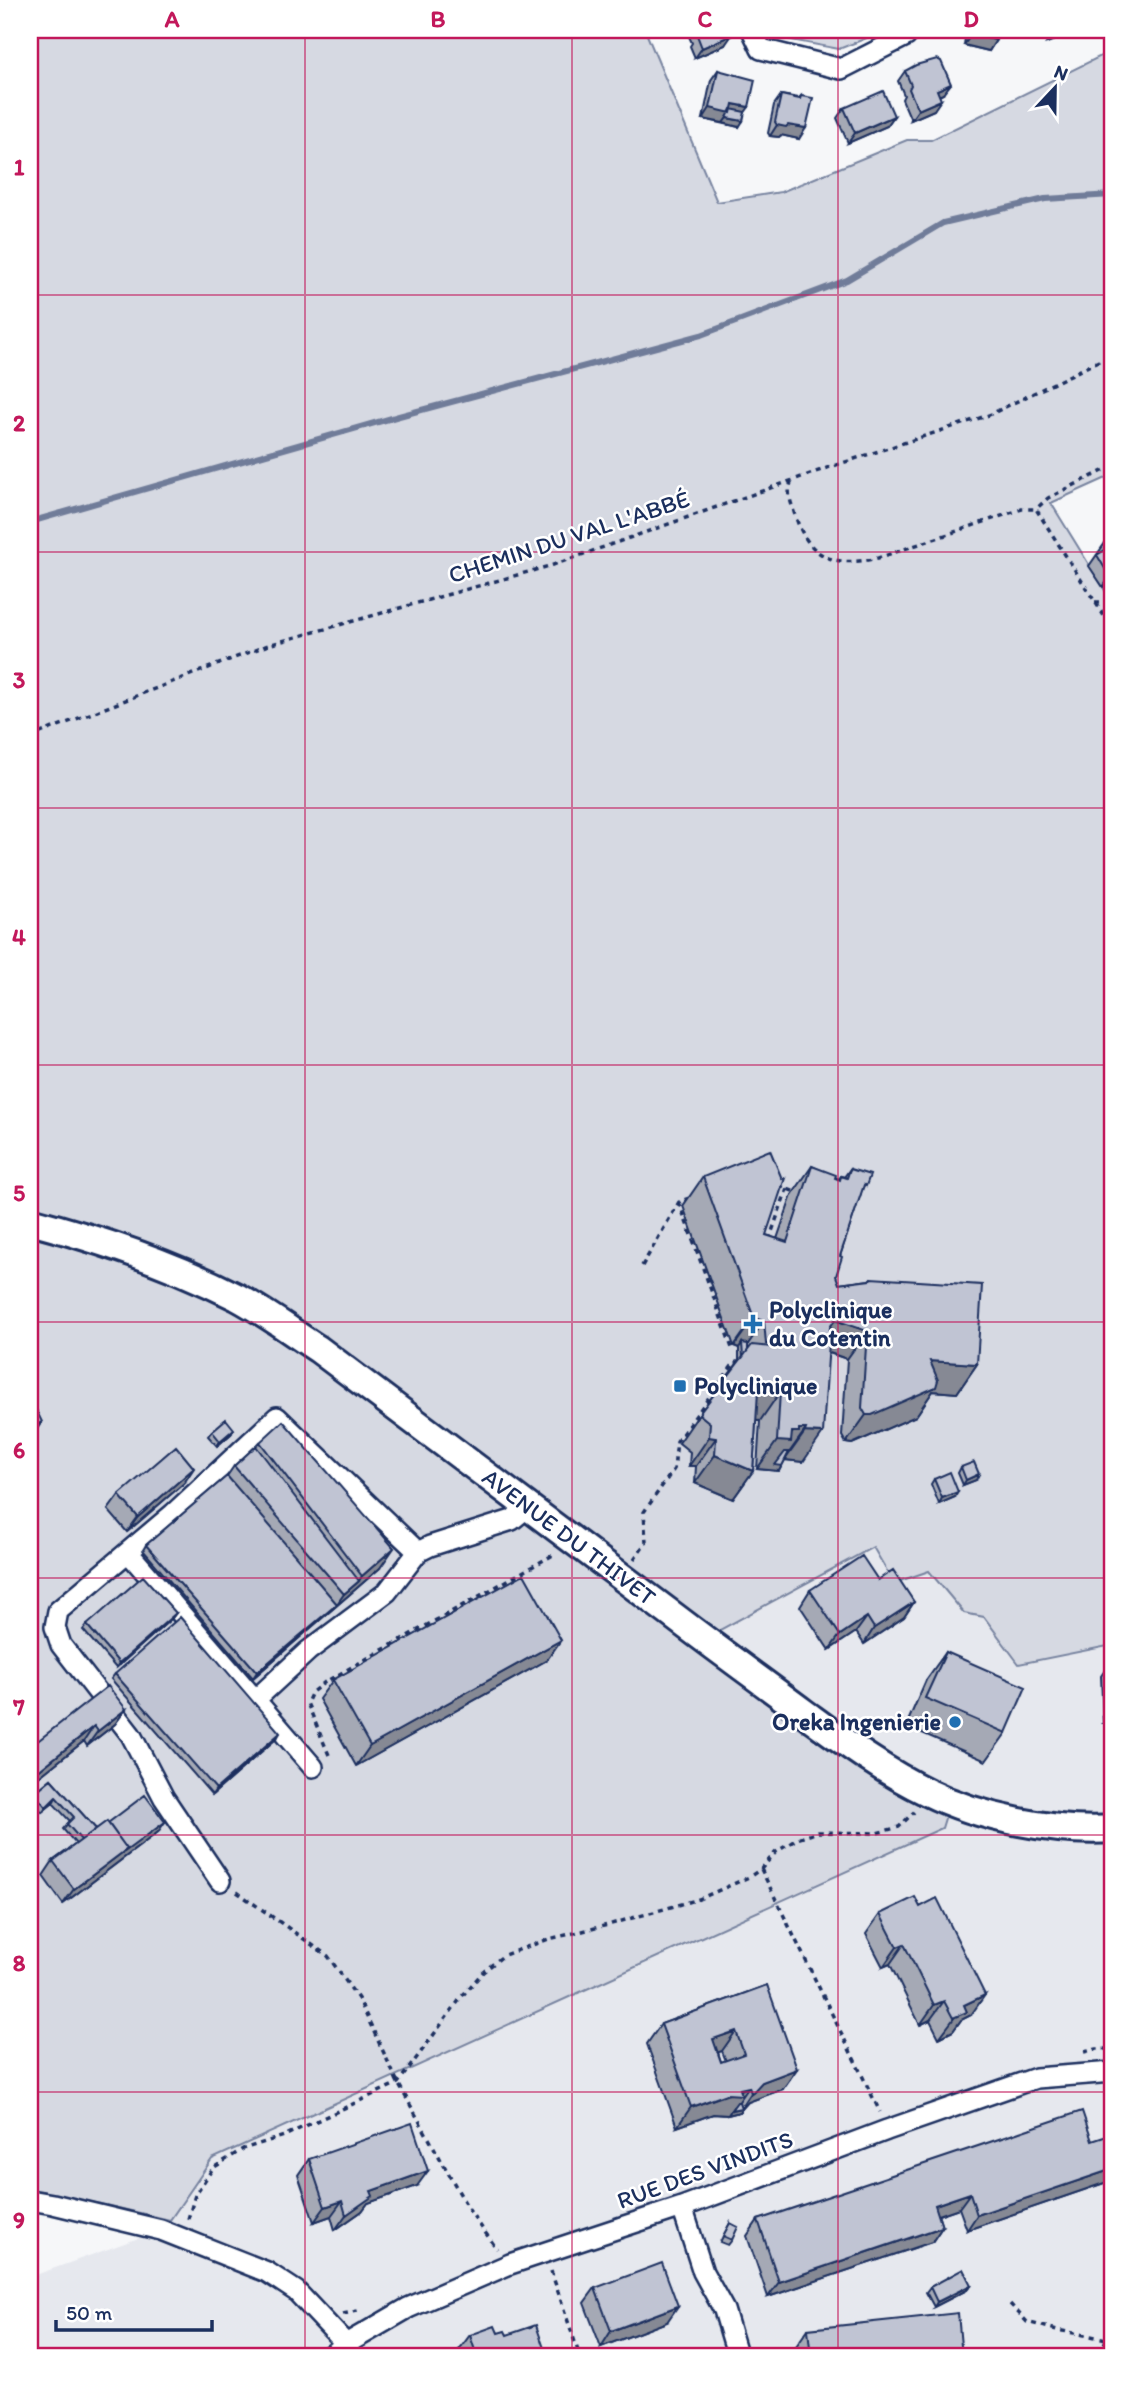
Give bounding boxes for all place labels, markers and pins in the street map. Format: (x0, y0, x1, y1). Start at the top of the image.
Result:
place label: Polyclinique du Cotentin (769, 1295, 892, 1352)
marker: Polyclinique du Cotentin (743, 1314, 763, 1334)
place label: Polyclinique (694, 1371, 817, 1401)
marker: Polyclinique (672, 1378, 688, 1394)
place label: Oreka Ingenierie (772, 1707, 941, 1737)
marker: Oreka Ingenierie (947, 1714, 963, 1730)

